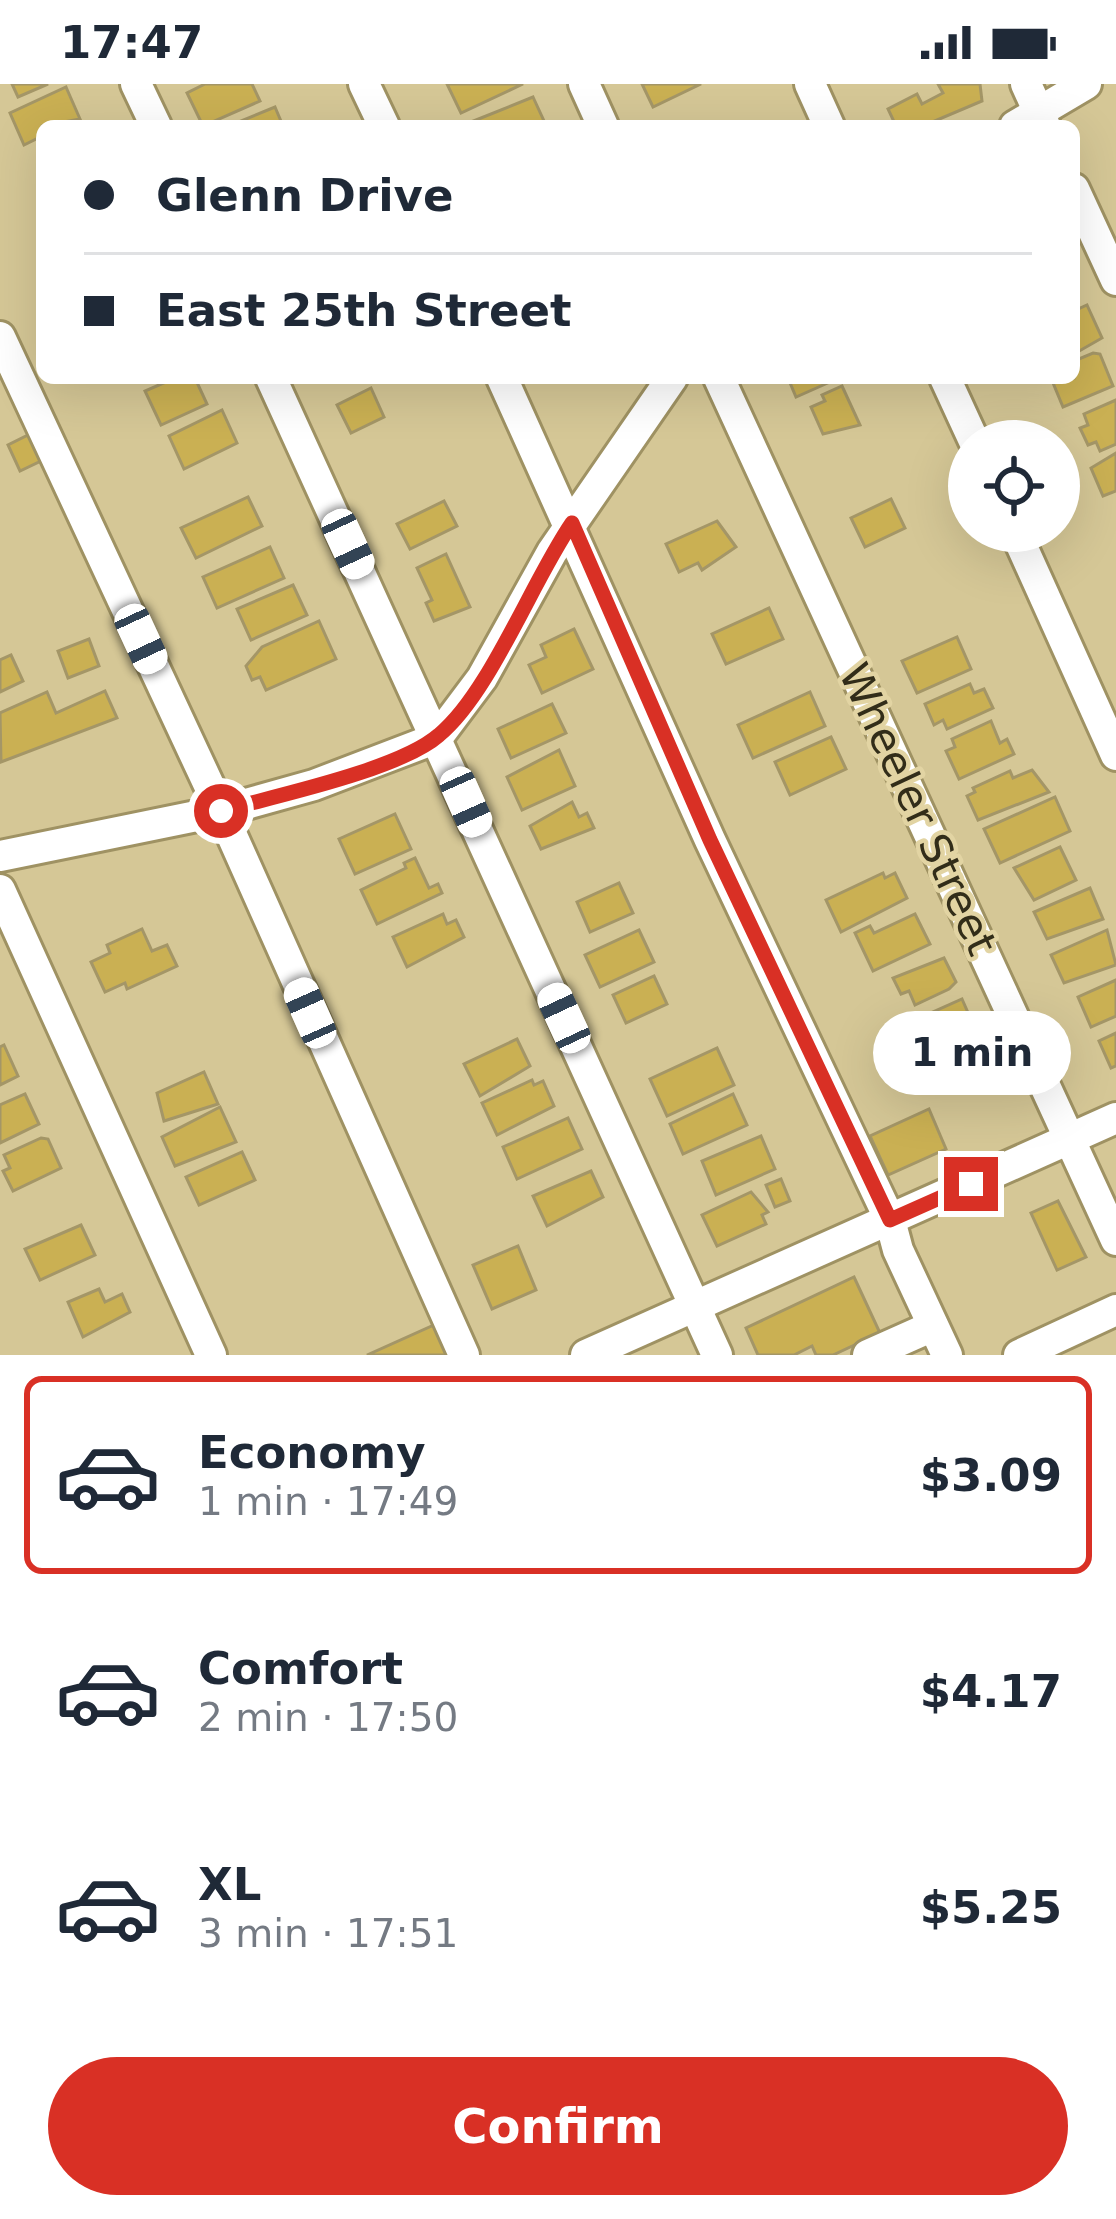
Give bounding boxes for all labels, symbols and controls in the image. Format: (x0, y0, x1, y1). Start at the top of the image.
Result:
text: 17:47 (60, 16, 203, 69)
text: Glenn Drive (156, 169, 453, 222)
text: East 25th Street (156, 284, 572, 337)
map controls (948, 420, 1080, 552)
button: locate (948, 420, 1080, 552)
car (316, 504, 380, 584)
car (109, 599, 173, 679)
street label: Wheeler Street (829, 656, 1007, 962)
car (435, 762, 497, 842)
route start (194, 784, 248, 838)
car (279, 973, 341, 1053)
car (532, 978, 596, 1058)
callout: 1 min (872, 1010, 1070, 1094)
text: 1 min (911, 1030, 1033, 1075)
route end (944, 1157, 998, 1211)
icon: car (54, 1421, 162, 1529)
text: Economy (198, 1426, 426, 1479)
text: $3.09 (920, 1449, 1062, 1502)
text: 1 min · 17:49 (198, 1479, 458, 1524)
icon: car (54, 1637, 162, 1745)
text: Comfort (198, 1642, 403, 1695)
text: $4.17 (920, 1665, 1062, 1718)
text: 2 min · 17:50 (198, 1695, 458, 1740)
icon: car (54, 1853, 162, 1961)
text: XL (198, 1858, 261, 1911)
text: $5.25 (920, 1881, 1062, 1934)
text: 3 min · 17:51 (198, 1911, 458, 1956)
button: Confirm (48, 2057, 1068, 2195)

